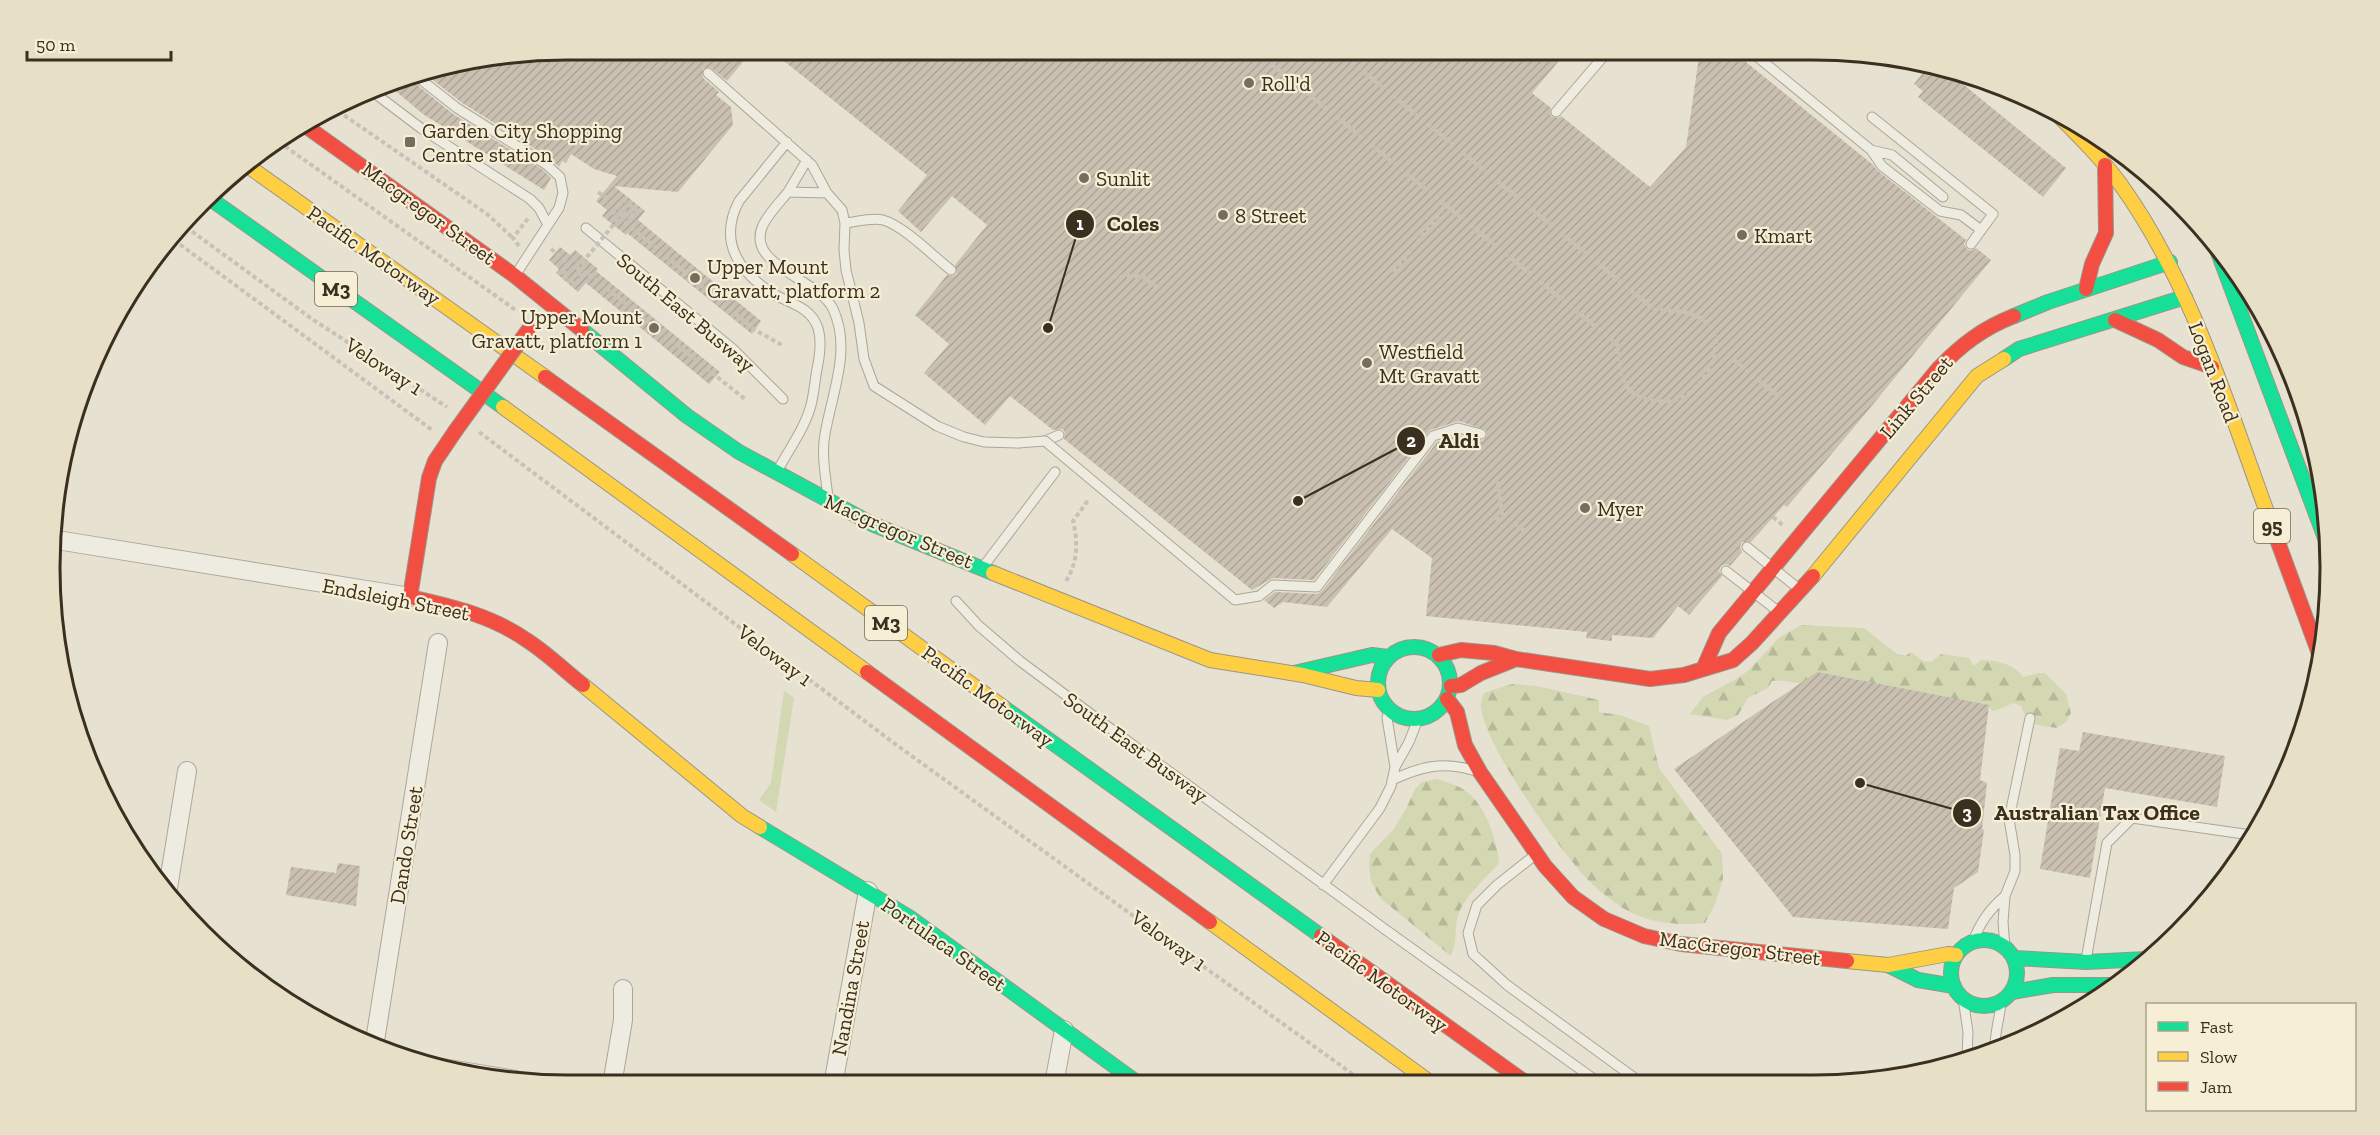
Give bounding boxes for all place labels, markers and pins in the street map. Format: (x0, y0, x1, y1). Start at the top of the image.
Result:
place label: Roll'd (1261, 71, 1311, 96)
marker: Roll'd (1242, 76, 1256, 90)
place label: Garden City Shopping Centre station (422, 118, 623, 167)
marker: Garden City Shopping Centre station (403, 135, 417, 149)
place label: Sunlit (1096, 166, 1150, 191)
marker: Sunlit (1077, 171, 1091, 185)
place label: 8 Street (1235, 203, 1307, 228)
callout: Coles (1065, 204, 1172, 244)
marker: 8 Street (1216, 208, 1230, 222)
place label: Kmart (1754, 223, 1813, 248)
marker: Kmart (1735, 228, 1749, 242)
place label: Upper Mount Gravatt, platform 2 (707, 254, 880, 303)
marker: Upper Mount Gravatt, platform 2 (688, 271, 702, 285)
place label: Upper Mount Gravatt, platform 1 (471, 304, 642, 353)
marker: Upper Mount Gravatt, platform 1 (647, 321, 661, 335)
place label: Westfield Mt Gravatt (1379, 339, 1479, 388)
marker: Westfield Mt Gravatt (1360, 356, 1374, 370)
callout: Aldi (1396, 421, 1491, 461)
place label: Myer (1597, 496, 1644, 521)
marker: Myer (1578, 501, 1592, 515)
callout: Australian Tax Office (1952, 793, 2212, 833)

